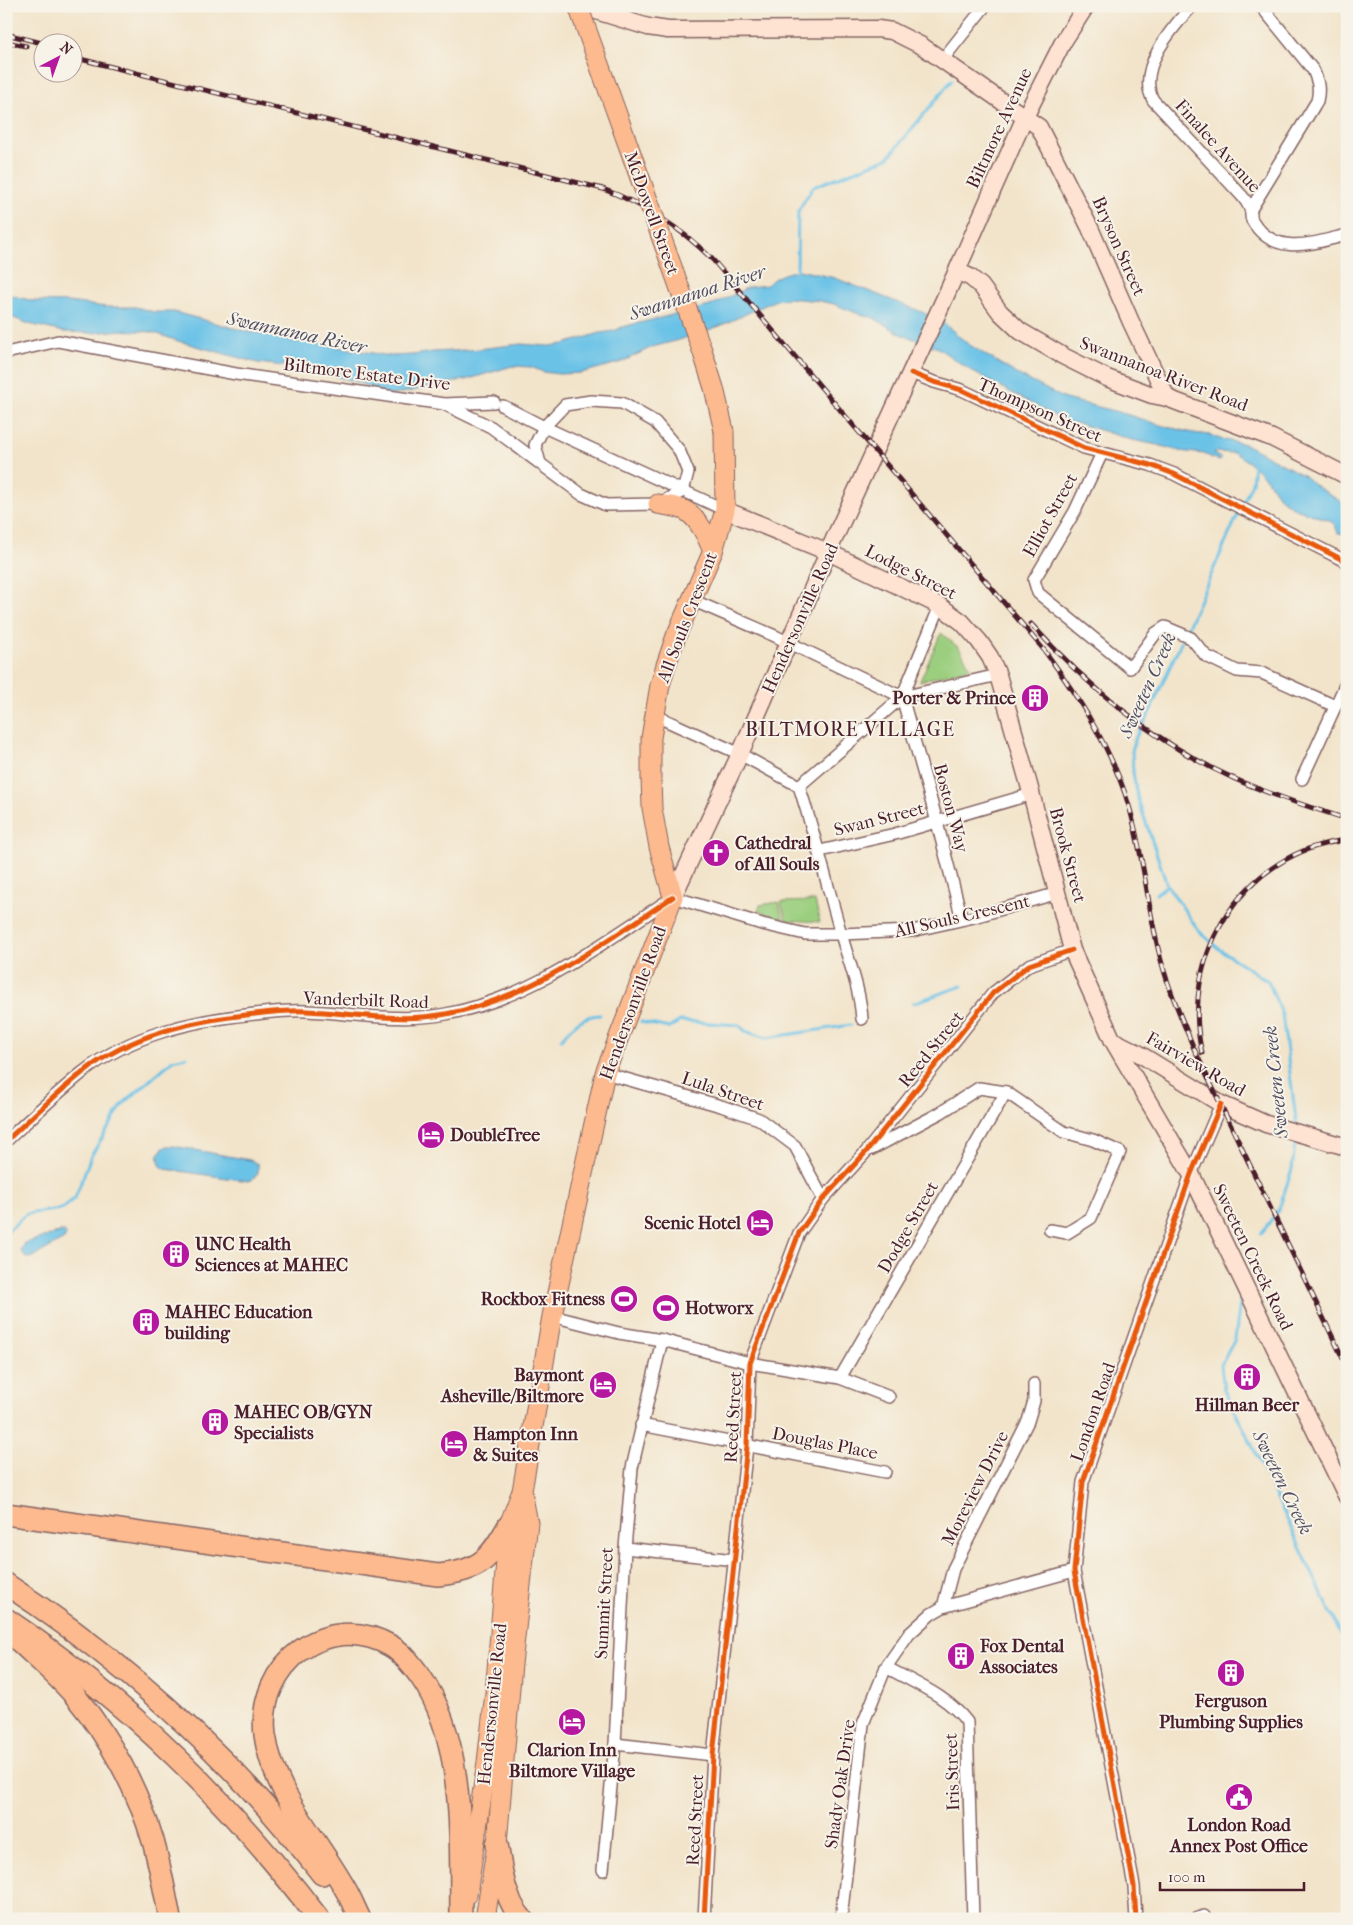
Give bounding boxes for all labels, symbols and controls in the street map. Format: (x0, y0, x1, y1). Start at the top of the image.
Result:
north arrow (32, 32, 82, 82)
text: N (57, 39, 76, 59)
street label: Biltmore Avenue (962, 65, 1037, 192)
street label: Finalee Avenue (1170, 95, 1265, 197)
street label: McDowell Street (619, 149, 684, 278)
street label: Bryson Street (1087, 193, 1150, 300)
water label: Swannanoa River (625, 260, 770, 326)
water label: Swannanoa River (224, 307, 370, 359)
street label: Swannanoa River Road (1077, 333, 1251, 416)
street label: Biltmore Estate Drive (282, 354, 452, 395)
street label: Thompson Street (974, 374, 1106, 447)
street label: Elliot Street (1019, 469, 1082, 561)
street label: Hendersonville Road (758, 540, 843, 697)
street label: Lodge Street (862, 540, 960, 605)
street label: All Souls Crescent (653, 548, 722, 686)
water label: Sweeten Creek (1114, 629, 1181, 743)
building icon: Porter & Prince (1020, 683, 1050, 713)
place label: Porter & Prince (892, 688, 1016, 709)
district label: BILTMORE VILLAGE (745, 718, 955, 741)
street label: Boston Way (929, 761, 973, 856)
street label: Swan Street (832, 798, 927, 841)
street label: Brook Street (1045, 805, 1090, 906)
place label: Cathedral of All Souls (735, 833, 820, 875)
church icon: Cathedral of All Souls (701, 838, 731, 868)
street label: All Souls Crescent (891, 891, 1032, 942)
street label: Hendersonville Road (596, 923, 671, 1083)
street label: Vanderbilt Road (302, 988, 429, 1013)
street label: Reed Street (894, 1007, 969, 1092)
water label: Sweeten Creek (1259, 1024, 1293, 1140)
street label: Fairview Road (1142, 1028, 1249, 1101)
street label: Lula Street (679, 1068, 767, 1116)
hotel icon: DoubleTree (416, 1120, 446, 1150)
place label: DoubleTree (450, 1125, 540, 1146)
street label: Dodge Street (874, 1177, 943, 1277)
street label: Sweeten Creek Road (1208, 1181, 1297, 1334)
hotel icon: Scenic Hotel (745, 1208, 775, 1238)
place label: Scenic Hotel (644, 1213, 742, 1234)
place label: UNC Health Sciences at MAHEC (194, 1234, 348, 1276)
building icon: UNC Health Sciences at MAHEC (161, 1239, 191, 1269)
sports icon: Rockbox Fitness (609, 1284, 639, 1314)
place label: Rockbox Fitness (481, 1289, 605, 1310)
sports icon: Hotworx (651, 1293, 681, 1323)
place label: Hotworx (685, 1298, 754, 1319)
place label: MAHEC Education building (164, 1302, 313, 1344)
building icon: MAHEC Education building (131, 1307, 161, 1337)
street label: London Road (1067, 1360, 1120, 1465)
building icon: Hillman Beer (1232, 1362, 1262, 1392)
place label: Baymont Asheville/Biltmore (440, 1365, 585, 1407)
hotel icon: Baymont Asheville/Biltmore (588, 1370, 618, 1400)
street label: Reed Street (721, 1370, 746, 1463)
place label: Hillman Beer (1195, 1395, 1299, 1416)
place label: MAHEC OB/GYN Specialists (233, 1402, 373, 1444)
building icon: MAHEC OB/GYN Specialists (200, 1407, 230, 1437)
street label: Douglas Place (770, 1423, 880, 1464)
place label: Hampton Inn & Suites (473, 1424, 579, 1466)
water label: Sweeten Creek (1247, 1426, 1317, 1538)
street label: Moreview Drive (938, 1427, 1013, 1549)
hotel icon: Hampton Inn & Suites (439, 1429, 469, 1459)
street label: Summit Street (591, 1546, 618, 1660)
street label: Hendersonville Road (474, 1622, 511, 1786)
place label: Fox Dental Associates (979, 1636, 1065, 1678)
building icon: Fox Dental Associates (946, 1641, 976, 1671)
building icon: Ferguson Plumbing Supplies (1216, 1658, 1246, 1688)
place label: Ferguson Plumbing Supplies (1159, 1691, 1303, 1733)
hotel icon: Clarion Inn Biltmore Village (557, 1707, 587, 1737)
street label: Shady Oak Drive (821, 1718, 860, 1850)
street label: Iris Street (941, 1732, 964, 1811)
place label: Clarion Inn Biltmore Village (509, 1740, 635, 1782)
street label: Reed Street (683, 1773, 708, 1866)
public building icon: London Road Annex Post Office (1224, 1782, 1254, 1812)
place label: London Road Annex Post Office (1169, 1815, 1308, 1857)
scale bar (1160, 1860, 1304, 1892)
text: 100 m (1168, 1868, 1206, 1886)

